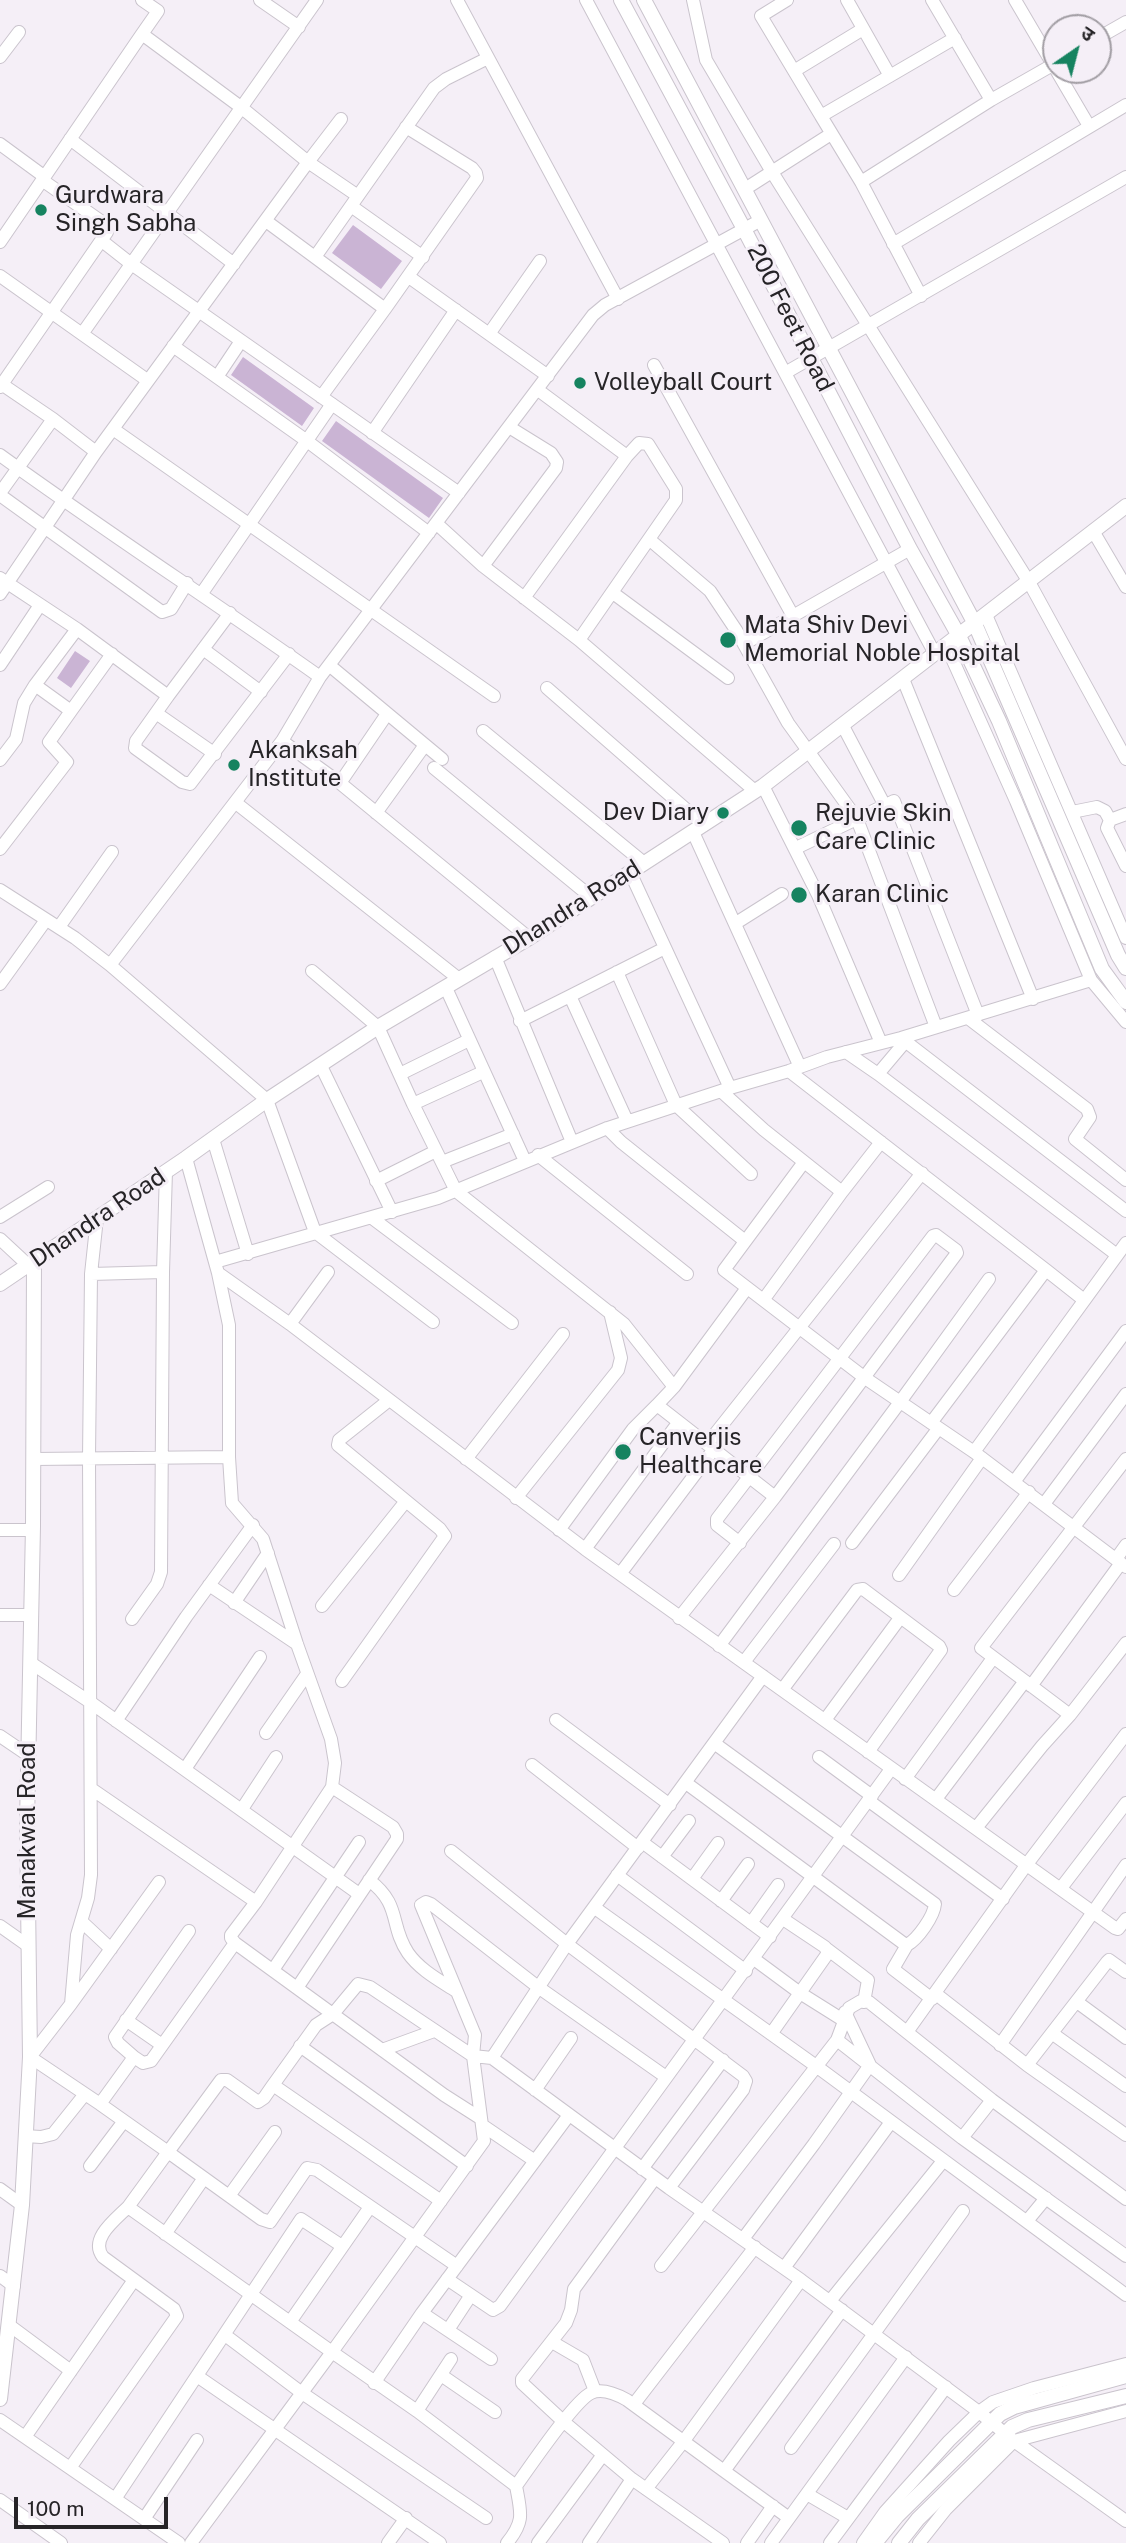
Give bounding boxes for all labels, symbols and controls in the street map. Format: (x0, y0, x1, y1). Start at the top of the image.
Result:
north arrow (1042, 14, 1112, 84)
text: उ (1077, 21, 1099, 46)
place label: Gurdwara Singh Sabha (55, 182, 196, 238)
marker: Gurdwara Singh Sabha (33, 202, 49, 218)
street label: 200 Feet Road (740, 239, 840, 397)
place label: Volleyball Court (594, 369, 772, 397)
marker: Volleyball Court (572, 375, 588, 391)
place label: Mata Shiv Devi Memorial Noble Hospital (744, 612, 1021, 668)
marker: Mata Shiv Devi Memorial Noble Hospital (718, 630, 738, 650)
place label: Akanksah Institute (248, 737, 358, 793)
marker: Akanksah Institute (226, 757, 242, 773)
place label: Dev Diary (603, 799, 709, 827)
place label: Rejuvie Skin Care Clinic (815, 800, 952, 856)
marker: Dev Diary (715, 805, 731, 821)
marker: Rejuvie Skin Care Clinic (789, 818, 809, 838)
street label: Dhandra Road (498, 854, 646, 962)
place label: Karan Clinic (815, 881, 949, 909)
marker: Karan Clinic (789, 885, 809, 905)
street label: Dhandra Road (25, 1162, 171, 1274)
place label: Canverjis Healthcare (639, 1424, 762, 1480)
marker: Canverjis Healthcare (613, 1442, 633, 1462)
street label: Manakwal Road (14, 1743, 42, 1919)
scale bar (18, 2484, 172, 2528)
text: 100 m (27, 2496, 84, 2521)

